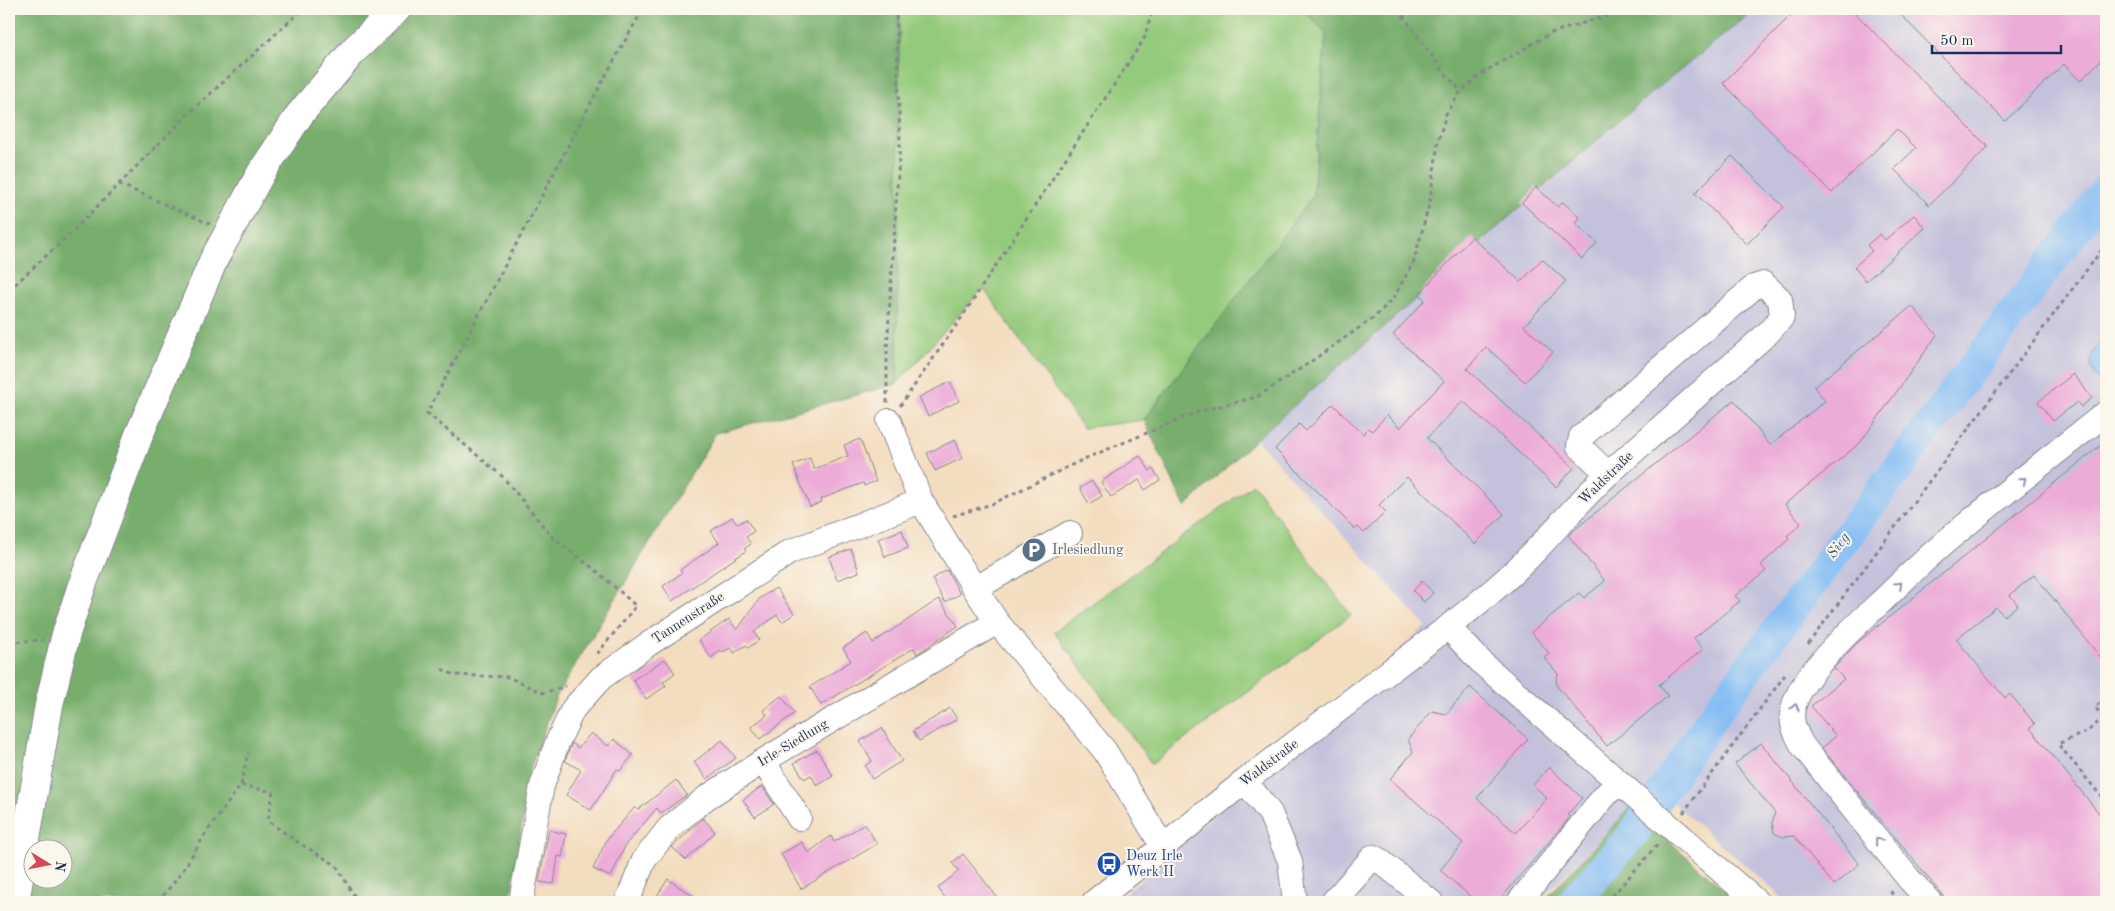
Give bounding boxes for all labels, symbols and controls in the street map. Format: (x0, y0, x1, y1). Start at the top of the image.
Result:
scale bar (1932, 22, 2061, 54)
text: 50 m (1940, 34, 1974, 49)
street label: Waldstraße (1576, 449, 1636, 507)
one-way arrow (2017, 478, 2026, 486)
water label: Sieg (1825, 530, 1853, 562)
parking icon: Irlesiedlung (1021, 537, 1047, 563)
place label: Irlesiedlung (1052, 543, 1124, 557)
one-way arrow (1893, 582, 1902, 591)
street label: Tannenstraße (649, 590, 727, 646)
one-way arrow (1789, 703, 1800, 712)
street label: Irle-Siedlung (755, 716, 831, 769)
street label: Waldstraße (1237, 737, 1301, 789)
north arrow (22, 838, 72, 888)
one-way arrow (1875, 838, 1883, 847)
place label: Deuz Irle Werk II (1126, 849, 1182, 879)
bus stop icon: Deuz Irle Werk II (1096, 851, 1122, 877)
text: N (52, 860, 68, 873)

